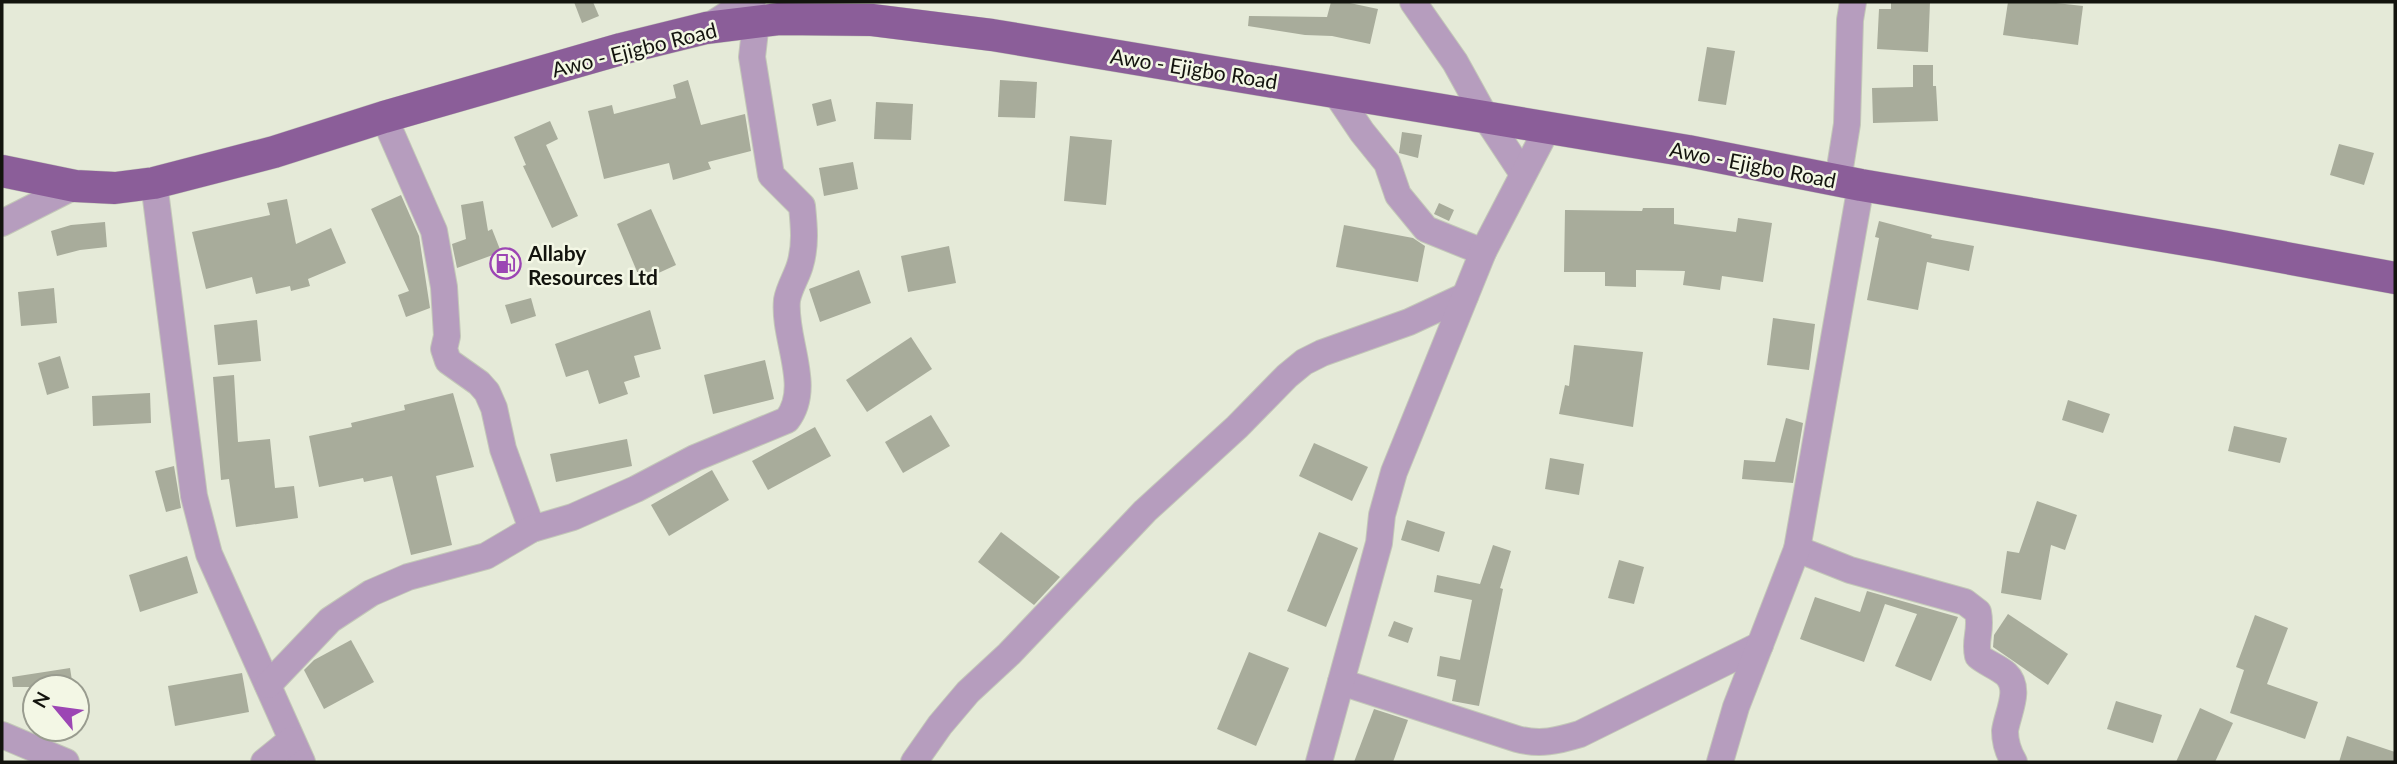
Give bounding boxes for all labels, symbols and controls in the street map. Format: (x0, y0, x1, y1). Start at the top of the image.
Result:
street label: Awo - Ejigbo Road (549, 16, 719, 82)
street label: Awo - Ejigbo Road (1109, 42, 1279, 94)
street label: Awo - Ejigbo Road (1668, 136, 1838, 192)
place label: Allaby Resources Ltd (527, 240, 658, 289)
fuel station icon: Allaby Resources Ltd (488, 247, 522, 281)
north arrow (21, 673, 91, 743)
text: N (27, 688, 54, 711)

